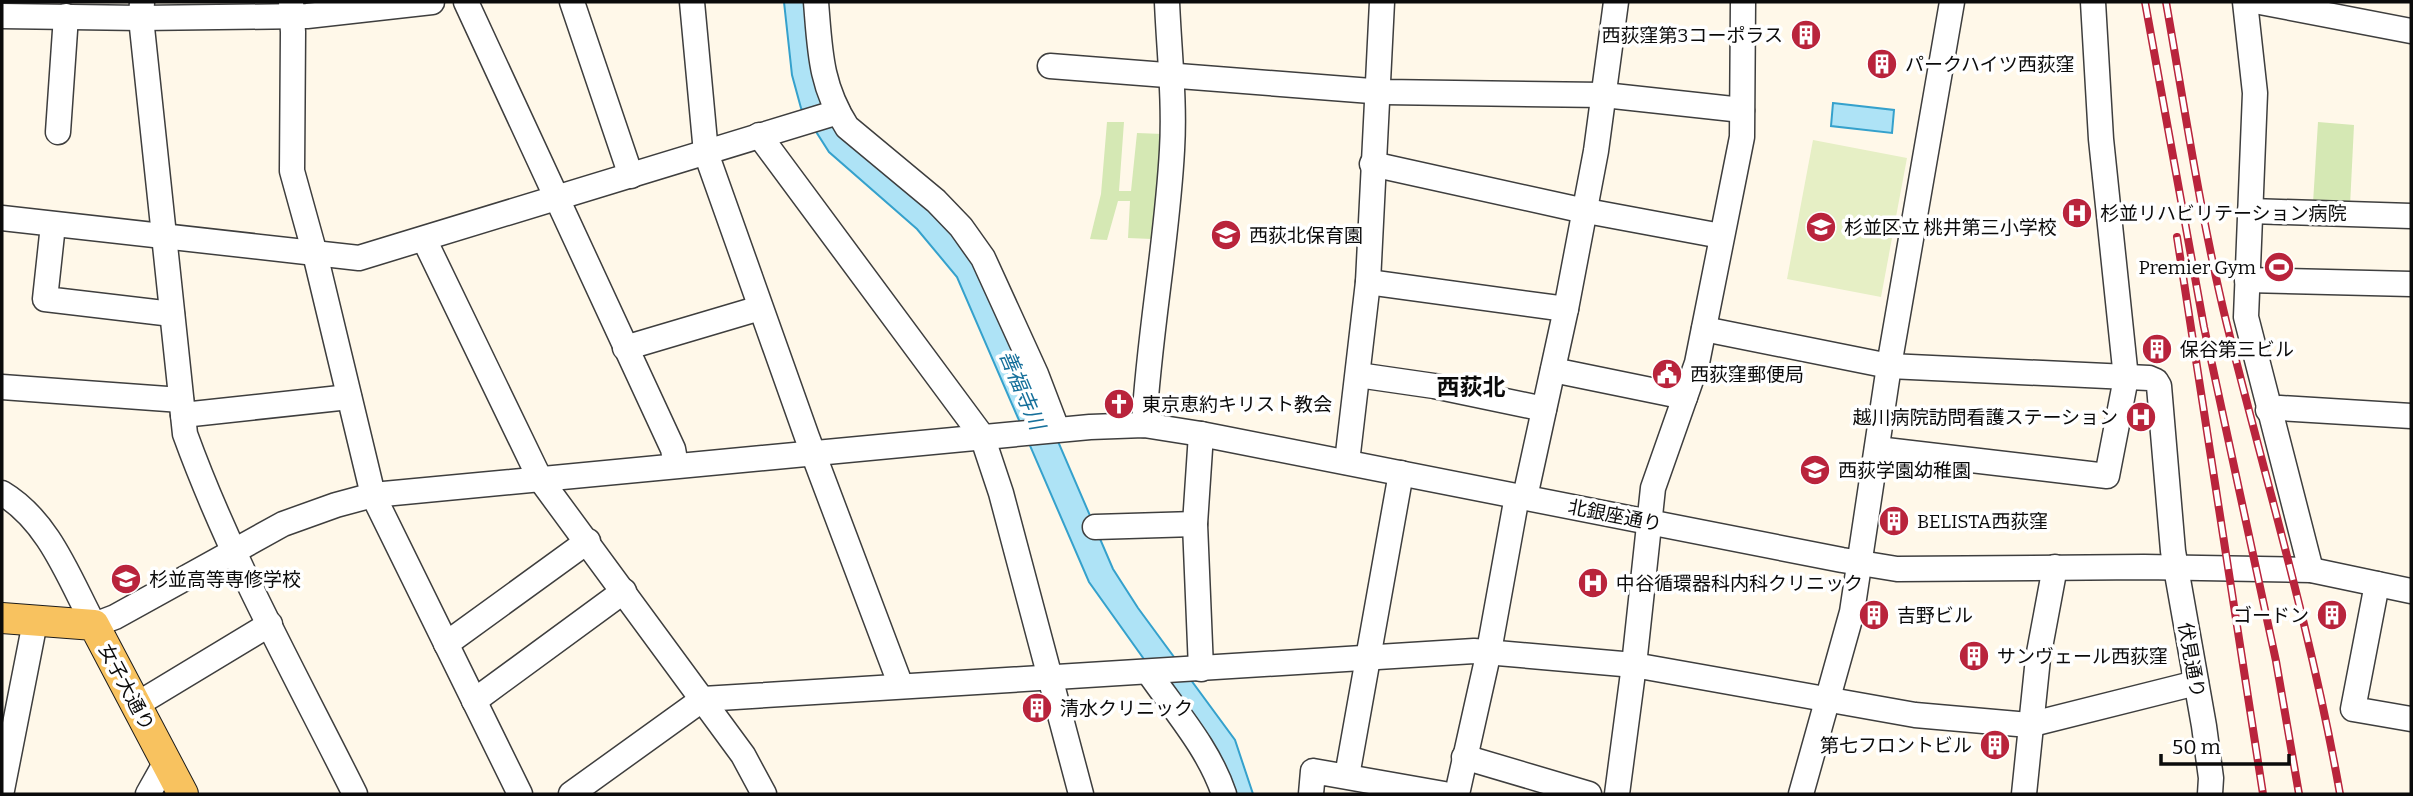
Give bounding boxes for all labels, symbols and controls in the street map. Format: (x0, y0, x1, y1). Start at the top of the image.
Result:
building icon: 西荻窪第3コーポラス (1789, 18, 1823, 52)
place label: 西荻窪第3コーポラス (1602, 24, 1783, 47)
building icon: パークハイツ西荻窪 (1865, 47, 1899, 81)
place label: パークハイツ西荻窪 (1905, 53, 2075, 76)
hospital icon: 杉並リハビリテーション病院 (2060, 196, 2094, 230)
place label: 杉並リハビリテーション病院 (2100, 202, 2347, 225)
school or university icon: 杉並区立 桃井第三小学校 (1804, 210, 1838, 244)
place label: 杉並区立 桃井第三小学校 (1844, 216, 2057, 239)
school or university icon: 西荻北保育園 (1209, 218, 1243, 252)
place label: 西荻北保育園 (1249, 224, 1363, 247)
sports icon: Premier Gym (2262, 250, 2296, 284)
place label: Premier Gym (2138, 256, 2256, 279)
building icon: 保谷第三ビル (2140, 332, 2174, 366)
place label: 保谷第三ビル (2180, 338, 2294, 361)
water label: 善福寺川 (994, 346, 1051, 436)
public building icon: 西荻窪郵便局 (1650, 357, 1684, 391)
place label: 西荻窪郵便局 (1690, 363, 1804, 386)
district label: 西荻北 (1437, 373, 1506, 401)
church icon: 東京恵約キリスト教会 (1102, 387, 1136, 421)
place label: 東京恵約キリスト教会 (1142, 393, 1332, 416)
hospital icon: 越川病院訪問看護ステーション (2124, 400, 2158, 434)
place label: 越川病院訪問看護ステーション (1852, 406, 2118, 429)
school or university icon: 西荻学園幼稚園 (1798, 453, 1832, 487)
place label: 西荻学園幼稚園 (1838, 459, 1971, 482)
street label: 北銀座通り (1566, 495, 1664, 536)
building icon: BELISTA西荻窪 (1877, 504, 1911, 538)
place label: BELISTA西荻窪 (1917, 510, 2048, 533)
school or university icon: 杉並高等専修学校 (109, 562, 143, 596)
hospital icon: 中谷循環器科内科クリニック (1576, 566, 1610, 600)
place label: 杉並高等専修学校 (149, 568, 301, 591)
place label: 中谷循環器科内科クリニック (1616, 572, 1863, 595)
building icon: 吉野ビル (1857, 598, 1891, 632)
building icon: ゴードン (2315, 598, 2349, 632)
place label: 吉野ビル (1897, 604, 1973, 627)
place label: ゴードン (2233, 604, 2309, 627)
street label: 伏見通り (2174, 621, 2209, 700)
building icon: サンヴェール西荻窪 (1957, 639, 1991, 673)
street label: 女子大通り (94, 640, 159, 735)
place label: サンヴェール西荻窪 (1997, 645, 2168, 668)
building icon: 清水クリニック (1020, 691, 1054, 725)
place label: 清水クリニック (1060, 697, 1193, 720)
scale bar (2161, 722, 2289, 766)
building icon: 第七フロントビル (1978, 728, 2012, 762)
place label: 第七フロントビル (1820, 734, 1972, 757)
text: 50 m (2172, 734, 2221, 760)

